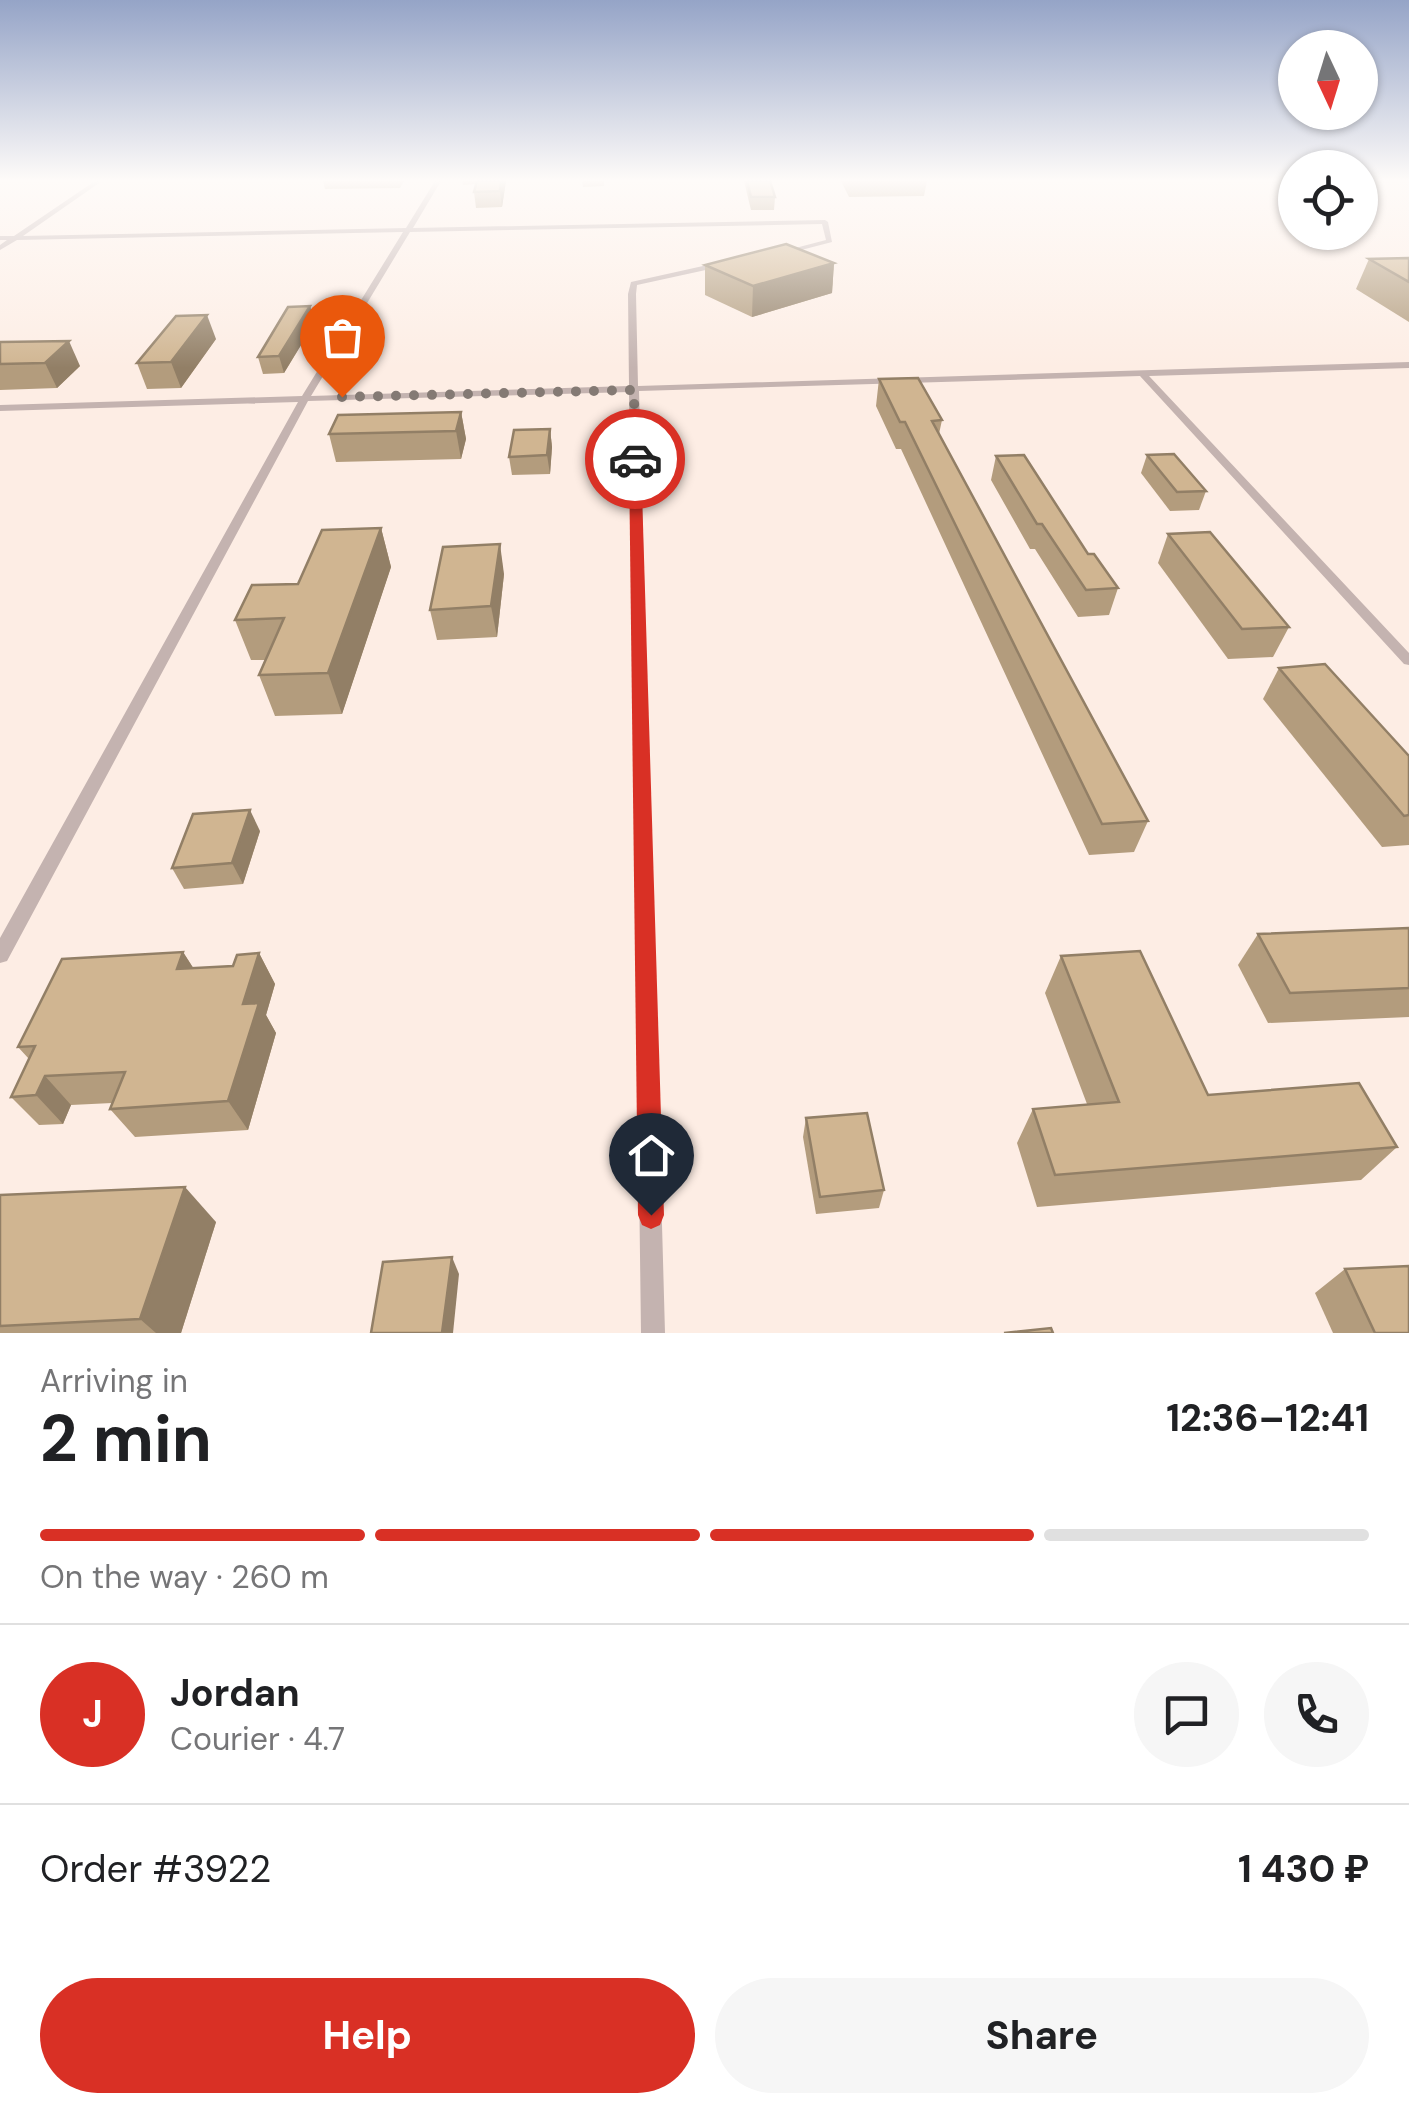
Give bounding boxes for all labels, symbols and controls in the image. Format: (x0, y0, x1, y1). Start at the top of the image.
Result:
north arrow (1278, 30, 1378, 130)
map controls (1278, 30, 1378, 250)
button: locate (1278, 150, 1378, 250)
pin (300, 295, 385, 398)
icon: bag (315, 310, 370, 365)
courier (585, 409, 685, 509)
icon: car (608, 432, 663, 487)
pin (609, 1113, 694, 1216)
icon: home (624, 1128, 679, 1183)
text: Arriving in (40, 1360, 188, 1402)
text: 12:36–12:41 (1166, 1393, 1369, 1443)
text: 2 min (40, 1397, 212, 1481)
text: On the way · 260 m (40, 1556, 329, 1598)
button: chat (1134, 1662, 1239, 1767)
button: phone (1264, 1662, 1369, 1767)
text: Jordan (170, 1668, 300, 1718)
text: J (82, 1689, 103, 1739)
text: Courier · 4.7 (170, 1718, 345, 1760)
text: Order #3922 (40, 1844, 271, 1894)
text: 1 430 ₽ (1238, 1844, 1369, 1894)
button: Help (40, 1978, 695, 2093)
button: Share (715, 1978, 1369, 2093)

